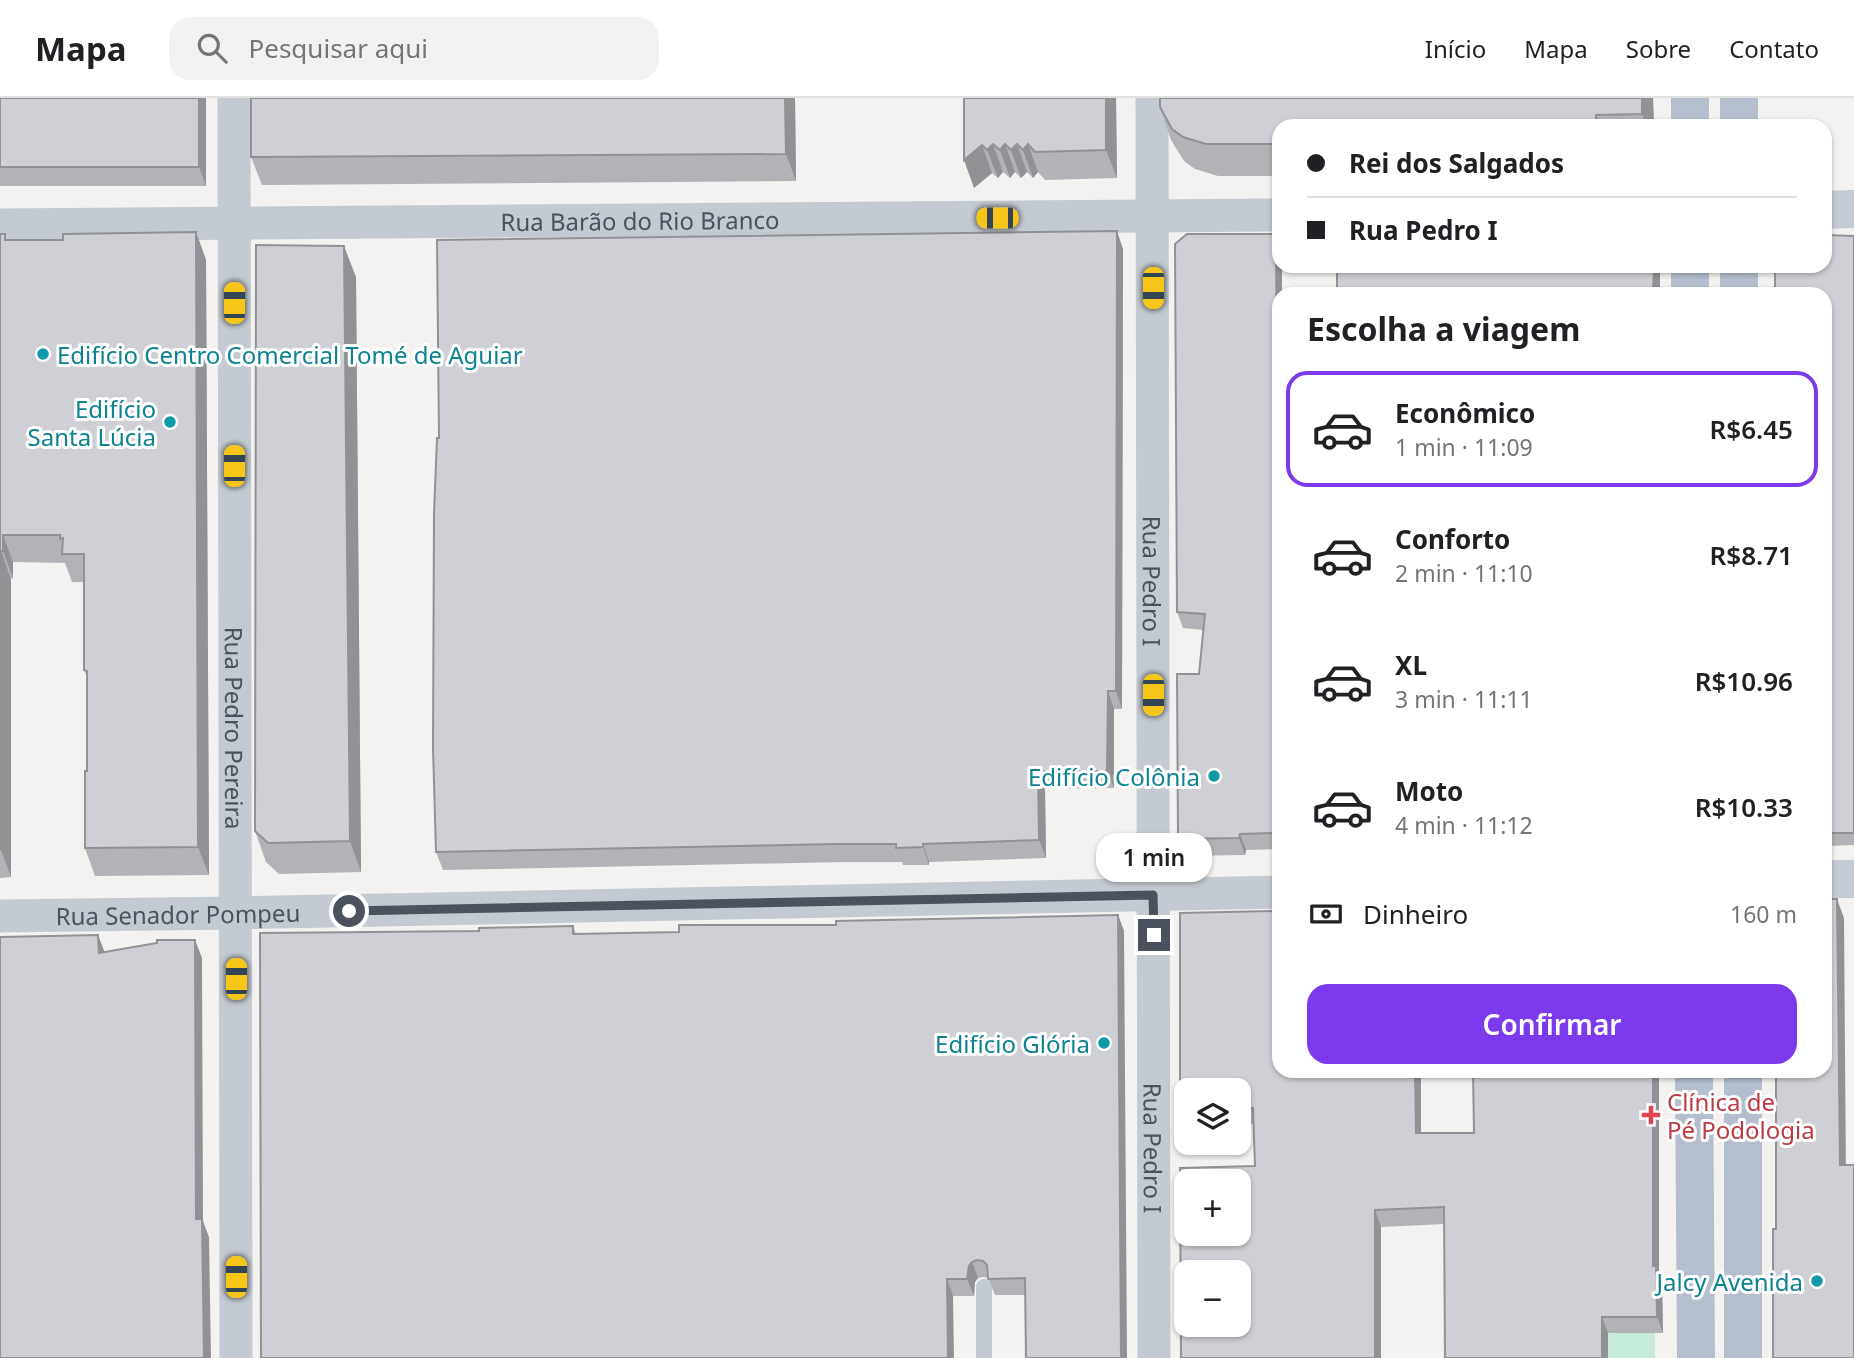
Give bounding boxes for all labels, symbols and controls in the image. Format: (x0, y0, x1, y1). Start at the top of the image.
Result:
search box (169, 17, 659, 80)
text: Mapa (35, 26, 127, 71)
icon: search (193, 29, 231, 67)
text: Pesquisar aqui (249, 30, 428, 66)
text: Início (1425, 32, 1486, 65)
text: Mapa (1524, 32, 1588, 65)
text: Sobre (1626, 32, 1691, 65)
text: Contato (1729, 32, 1819, 65)
text: Rei dos Salgados (1349, 145, 1564, 181)
street label: Rua Barão do Rio Branco (500, 202, 780, 238)
car (977, 208, 1019, 229)
text: Rua Pedro I (1349, 212, 1498, 248)
car (1143, 267, 1164, 309)
car (224, 282, 245, 324)
text: Escolha a viagem (1307, 307, 1580, 350)
place label: Edifício Centro Comercial Tomé de Aguiar (57, 338, 523, 371)
marker: Edifício Centro Comercial Tomé de Aguiar (35, 346, 51, 362)
place label: Edifício Santa Lúcia (28, 392, 156, 453)
text: Econômico (1395, 395, 1535, 431)
icon: car (1311, 398, 1374, 461)
text: R$6.45 (1710, 411, 1793, 447)
marker: Edifício Santa Lúcia (162, 414, 178, 430)
text: 1 min · 11:09 (1395, 431, 1533, 463)
car (224, 445, 245, 487)
street label: Rua Pedro I (1136, 516, 1169, 646)
text: Conforto (1395, 521, 1510, 557)
icon: car (1311, 524, 1374, 587)
text: R$8.71 (1710, 537, 1793, 573)
text: 2 min · 11:10 (1395, 557, 1533, 589)
street label: Rua Pedro Pereira (218, 627, 252, 829)
text: XL (1395, 647, 1427, 683)
icon: car (1311, 650, 1374, 713)
text: R$10.96 (1695, 663, 1793, 699)
car (1143, 674, 1164, 716)
text: 3 min · 11:11 (1395, 683, 1533, 715)
place label: Edifício Colônia (1028, 760, 1200, 793)
marker: Edifício Colônia (1206, 768, 1222, 784)
text: Moto (1395, 773, 1463, 809)
icon: car (1311, 776, 1374, 839)
text: R$10.33 (1695, 789, 1793, 825)
text: 4 min · 11:12 (1395, 809, 1533, 841)
callout: 1 min (1096, 834, 1212, 882)
text: 1 min (1123, 841, 1185, 873)
street label: Rua Senador Pompeu (55, 895, 301, 932)
route start (333, 895, 365, 927)
icon: cash (1307, 895, 1345, 933)
text: Dinheiro (1363, 896, 1468, 932)
text: 160 m (1730, 898, 1797, 930)
route end (1138, 919, 1170, 951)
car (226, 958, 247, 1000)
button: Confirmar (1307, 984, 1797, 1064)
place label: Edifício Glória (935, 1027, 1090, 1060)
marker: Edifício Glória (1096, 1035, 1112, 1051)
map controls (1174, 1078, 1251, 1337)
button: layers (1174, 1078, 1251, 1155)
street label: Rua Pedro I (1137, 1083, 1170, 1213)
place label: Clínica de Pé Podologia (1667, 1085, 1815, 1146)
marker: Clínica de Pé Podologia (1641, 1105, 1661, 1125)
button: + (1174, 1169, 1251, 1246)
car (226, 1256, 247, 1298)
button: − (1174, 1260, 1251, 1337)
place label: Jalcy Avenida (1654, 1265, 1803, 1298)
marker: Jalcy Avenida (1809, 1273, 1825, 1289)

